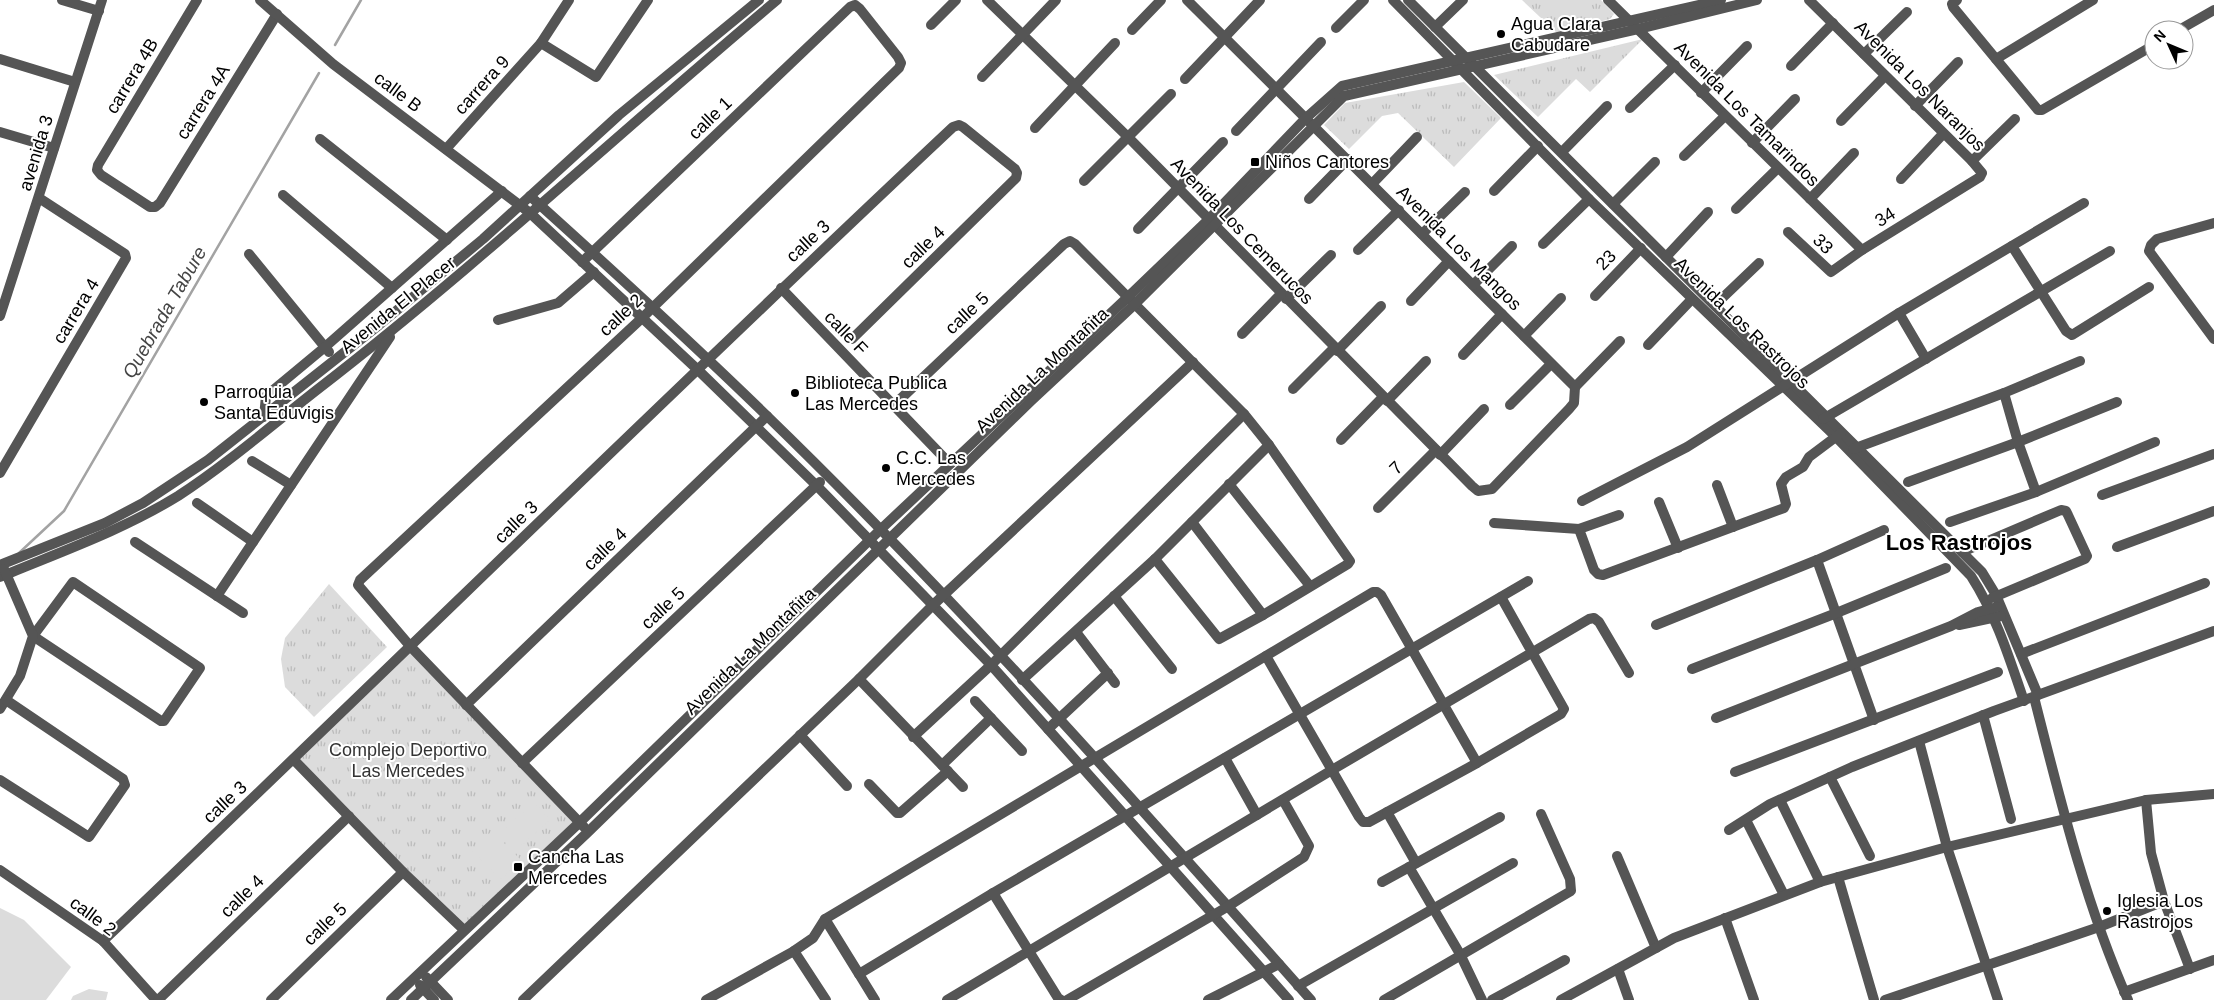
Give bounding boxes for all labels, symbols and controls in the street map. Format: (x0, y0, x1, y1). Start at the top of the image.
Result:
place label: Agua Clara Cabudare (1511, 14, 1602, 55)
street label: Avenida Los Naranjos (1851, 17, 1989, 155)
north arrow (2144, 20, 2194, 70)
text: N (2150, 27, 2169, 45)
marker: Agua Clara Cabudare (1495, 28, 1507, 40)
street label: carrera 4B (102, 35, 162, 117)
street label: Avenida Los Tamarindos (1670, 37, 1824, 191)
street label: carrera 9 (450, 52, 514, 118)
street label: carrera 4A (172, 61, 234, 143)
street label: calle B (370, 68, 426, 116)
street label: calle 1 (684, 93, 736, 143)
street label: avenida 3 (15, 113, 57, 193)
place label: Niños Cantores (1265, 152, 1389, 172)
street label: Avenida Los Cemerucos (1167, 154, 1317, 308)
marker: Niños Cantores (1249, 156, 1261, 168)
street label: Avenida Los Mangos (1393, 182, 1525, 314)
street label: 34 (1871, 203, 1899, 231)
street label: calle 3 (782, 216, 834, 266)
street label: calle 4 (897, 222, 949, 272)
street label: 33 (1809, 230, 1837, 258)
water label: Quebrada Tabure (118, 243, 211, 382)
street label: 23 (1592, 246, 1620, 274)
street label: Avenida El Placer (337, 253, 459, 357)
street label: Avenida Los Rastrojos (1670, 253, 1814, 393)
street label: carrera 4 (49, 275, 103, 347)
street label: calle 5 (941, 288, 993, 338)
street label: calle 2 (595, 290, 647, 340)
street label: Avenida La Montañita (972, 303, 1113, 437)
street label: calle F (820, 307, 872, 359)
place label: Biblioteca Publica Las Mercedes (805, 373, 948, 414)
place label: Parroquia Santa Eduvigis (214, 382, 334, 423)
marker: Biblioteca Publica Las Mercedes (789, 387, 801, 399)
marker: Parroquia Santa Eduvigis (198, 396, 210, 408)
place label: C.C. Las Mercedes (896, 448, 975, 489)
street label: 7 (1385, 457, 1407, 479)
marker: C.C. Las Mercedes (880, 462, 892, 474)
street label: calle 3 (490, 497, 542, 547)
street label: calle 4 (579, 524, 631, 574)
district label: Los Rastrojos (1886, 530, 2032, 555)
street label: calle 5 (637, 583, 689, 633)
street label: Avenida La Montañita (681, 583, 820, 719)
park label: Complejo Deportivo Las Mercedes (329, 740, 487, 781)
street label: calle 3 (199, 777, 251, 827)
place label: Cancha Las Mercedes (528, 847, 624, 888)
marker: Cancha Las Mercedes (512, 861, 524, 873)
street label: calle 4 (216, 871, 268, 921)
place label: Iglesia Los Rastrojos (2117, 891, 2203, 932)
street label: calle 2 (66, 892, 120, 940)
street label: calle 5 (299, 899, 351, 949)
marker: Iglesia Los Rastrojos (2101, 905, 2113, 917)

